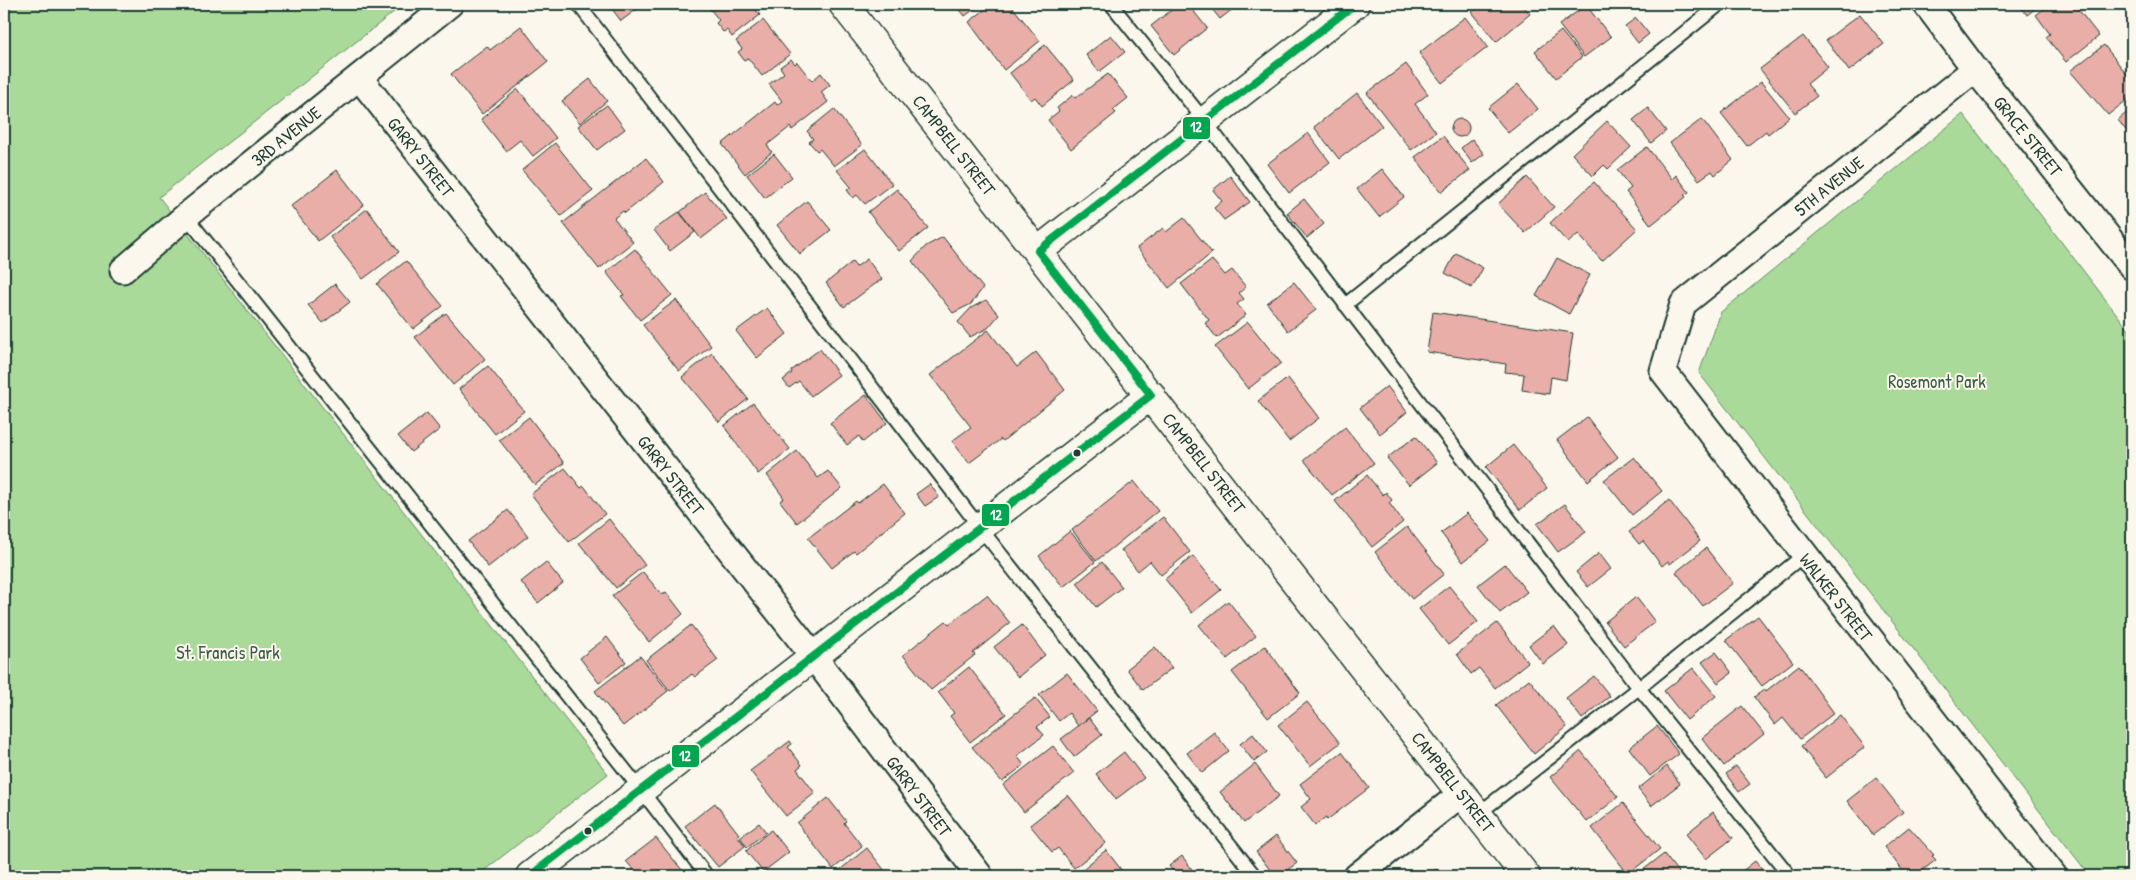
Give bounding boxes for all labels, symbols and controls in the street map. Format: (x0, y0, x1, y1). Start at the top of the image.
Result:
street label: CAMPBELL STREET (907, 89, 1002, 201)
street label: GRACE STREET (1988, 91, 2069, 182)
street label: 3RD AVENUE (246, 100, 326, 172)
street label: GARRY STREET (382, 112, 460, 203)
line badge: 12 (1182, 116, 1211, 140)
text: 12 (1190, 117, 1202, 136)
street label: 5TH AVENUE (1789, 150, 1869, 222)
park label: Rosemont Park (1888, 369, 1986, 394)
street label: CAMPBELL STREET (1157, 407, 1252, 519)
street label: GARRY STREET (632, 430, 710, 521)
unlabelled marker (1072, 448, 1082, 458)
line badge: 12 (981, 503, 1010, 527)
text: 12 (990, 505, 1002, 524)
street label: WALKER STREET (1794, 548, 1879, 647)
park label: St. Francis Park (176, 640, 280, 665)
street label: CAMPBELL STREET (1406, 726, 1501, 838)
line badge: 12 (671, 744, 700, 768)
text: 12 (679, 746, 691, 765)
street label: GARRY STREET (880, 751, 958, 842)
unlabelled marker (583, 826, 593, 836)

